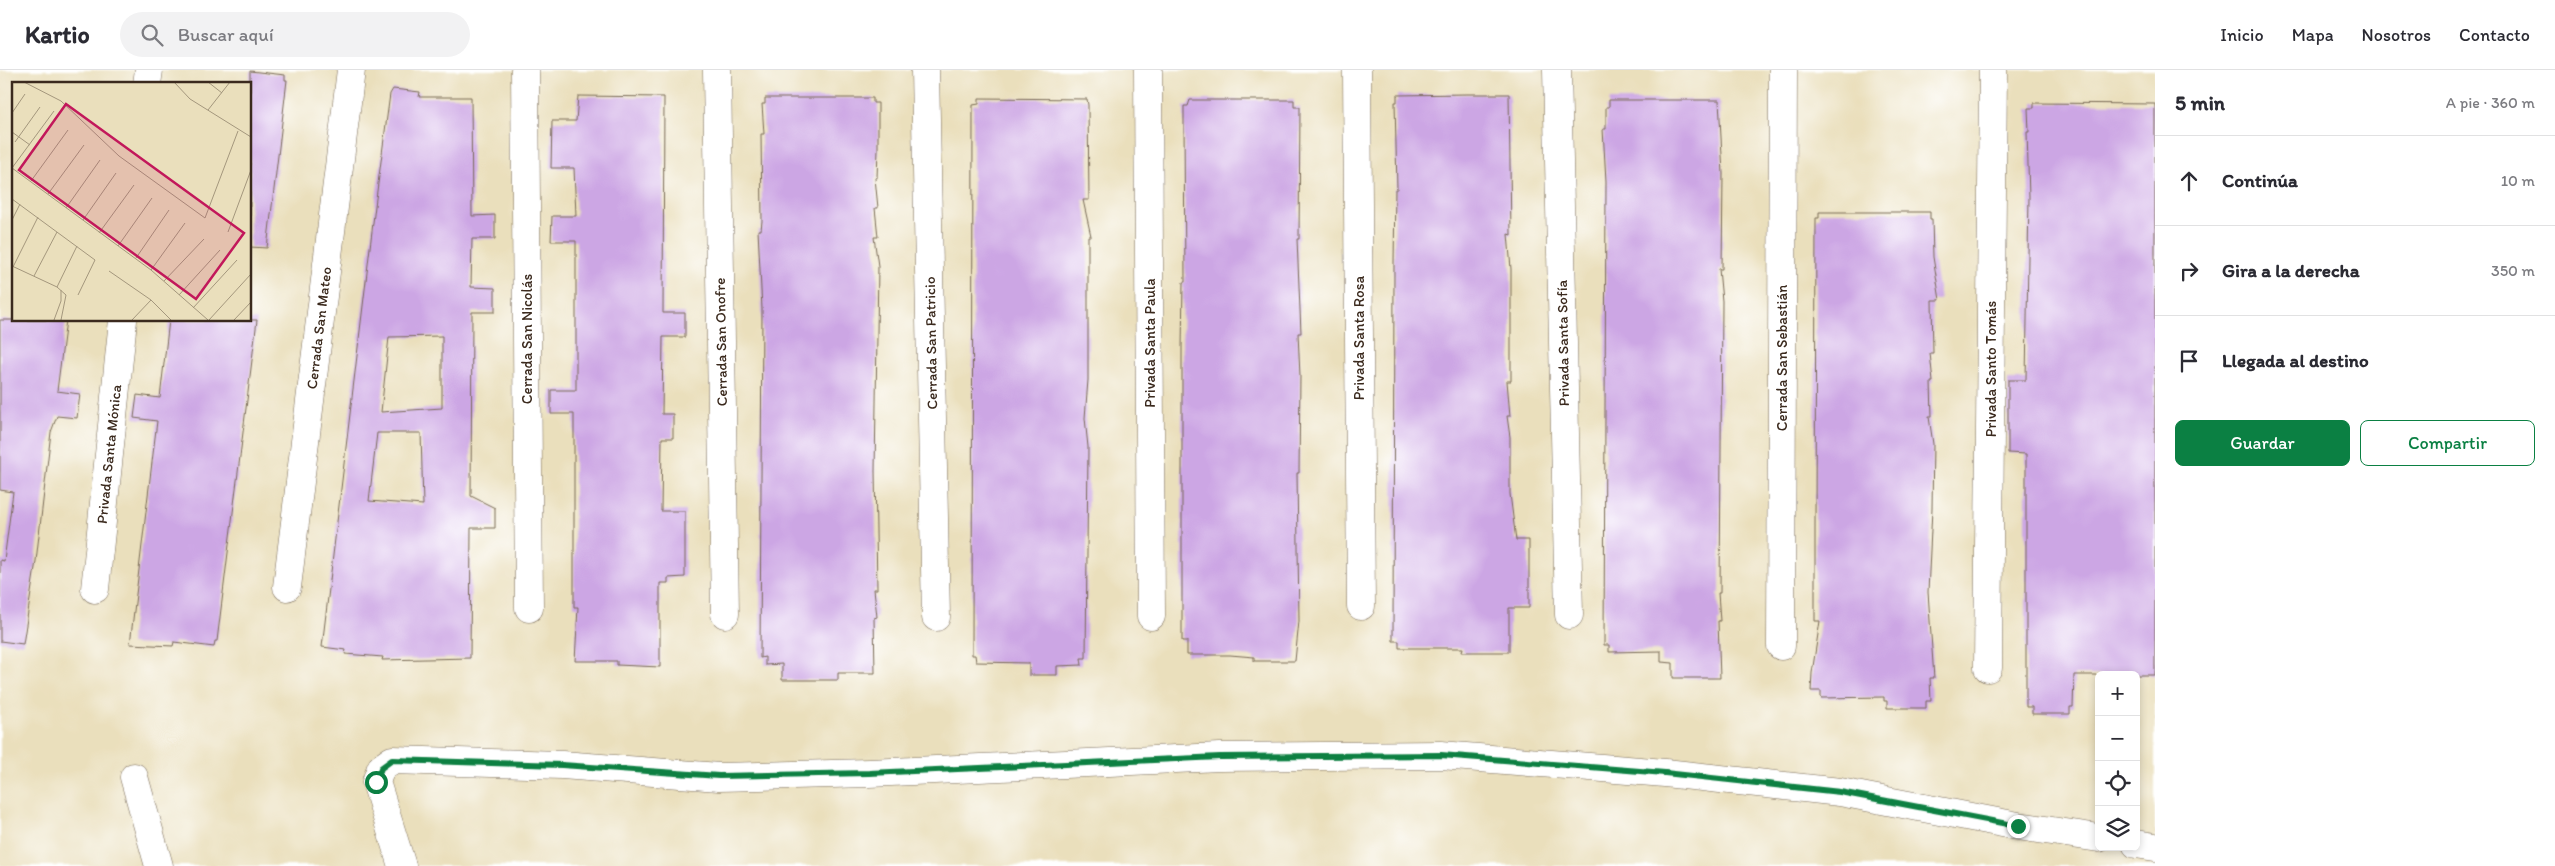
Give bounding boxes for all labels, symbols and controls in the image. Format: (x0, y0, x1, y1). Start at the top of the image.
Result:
search box (120, 12, 470, 57)
text: Kartio (25, 20, 90, 49)
icon: search (138, 21, 166, 49)
text: Buscar aquí (178, 23, 274, 46)
text: Inicio (2220, 24, 2264, 46)
text: Mapa (2292, 24, 2334, 46)
text: Nosotros (2362, 24, 2431, 46)
text: Contacto (2459, 24, 2530, 46)
inset map (12, 82, 251, 321)
text: 5 min (2175, 90, 2225, 115)
text: A pie · 360 m (2446, 93, 2535, 112)
icon: ahead (2175, 167, 2203, 195)
text: Continúa (2222, 169, 2298, 192)
text: 10 m (2501, 171, 2535, 190)
icon: right (2175, 257, 2203, 285)
text: Gira a la derecha (2222, 259, 2360, 282)
text: 350 m (2491, 261, 2535, 280)
street label: Cerrada San Mateo (303, 266, 335, 390)
street label: Cerrada San Nicolás (518, 274, 536, 404)
street label: Cerrada San Patricio (921, 276, 941, 410)
street label: Privada Santa Rosa (1350, 276, 1368, 400)
street label: Cerrada San Onofre (711, 278, 731, 406)
street label: Privada Santa Paula (1141, 278, 1159, 408)
street label: Privada Santa Sofía (1553, 279, 1573, 406)
street label: Cerrada San Sebastián (1773, 285, 1791, 431)
street label: Privada Santo Tomás (1982, 300, 2000, 437)
icon: arrive (2175, 347, 2203, 375)
text: Llegada al destino (2222, 349, 2369, 372)
street label: Privada Santa Mónica (93, 383, 125, 525)
button: Guardar (2175, 420, 2350, 466)
button: Compartir (2360, 420, 2535, 466)
map controls (2095, 671, 2140, 851)
button: + (2095, 671, 2140, 716)
button: − (2095, 716, 2140, 761)
button: locate (2095, 761, 2140, 806)
route start (365, 771, 388, 794)
button: layers (2095, 806, 2140, 851)
route end (2007, 815, 2030, 838)

